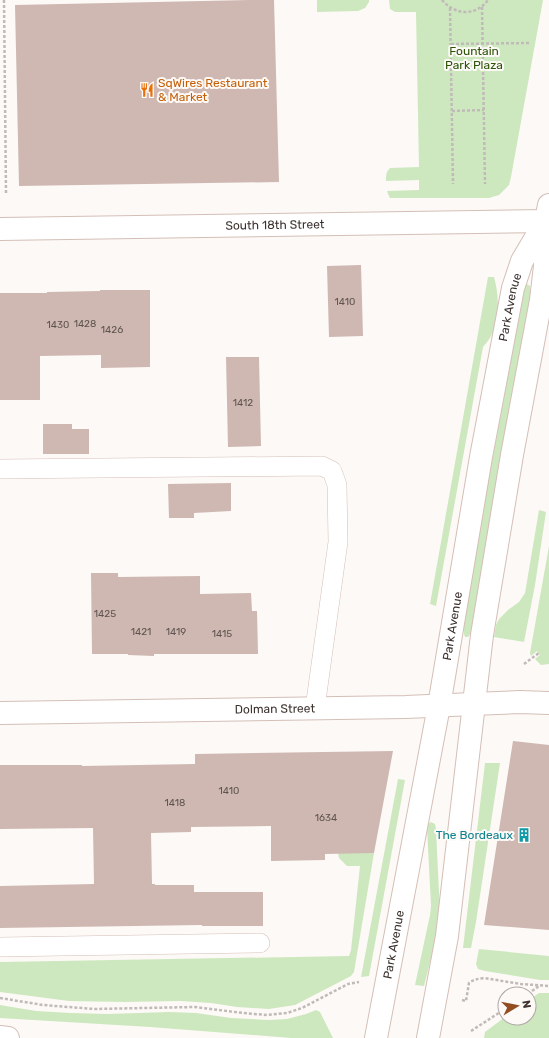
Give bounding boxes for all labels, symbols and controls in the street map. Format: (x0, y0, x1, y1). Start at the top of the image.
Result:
park label: Fountain Park Plaza (445, 44, 503, 72)
place label: SqWires Restaurant & Market (158, 76, 268, 104)
restaurant icon: SqWires Restaurant & Market (139, 82, 155, 98)
street label: South 18th Street (225, 217, 325, 233)
street label: Park Avenue (496, 271, 525, 343)
house number: 1410 (335, 296, 355, 308)
house number: 1428 (74, 318, 96, 330)
house number: 1430 (47, 319, 69, 331)
house number: 1426 (101, 324, 123, 336)
house number: 1412 (233, 397, 253, 409)
street label: Park Avenue (440, 590, 465, 662)
house number: 1425 (94, 608, 116, 620)
house number: 1421 (131, 626, 151, 638)
house number: 1419 (166, 626, 186, 638)
house number: 1415 (212, 628, 232, 640)
street label: Dolman Street (235, 701, 316, 717)
house number: 1410 (219, 785, 239, 797)
house number: 1418 (165, 797, 185, 809)
house number: 1634 (315, 812, 337, 824)
building icon: The Bordeaux (516, 827, 532, 843)
place label: The Bordeaux (436, 828, 514, 842)
street label: Park Avenue (380, 909, 407, 980)
north arrow (497, 986, 537, 1026)
text: N (519, 999, 533, 1009)

